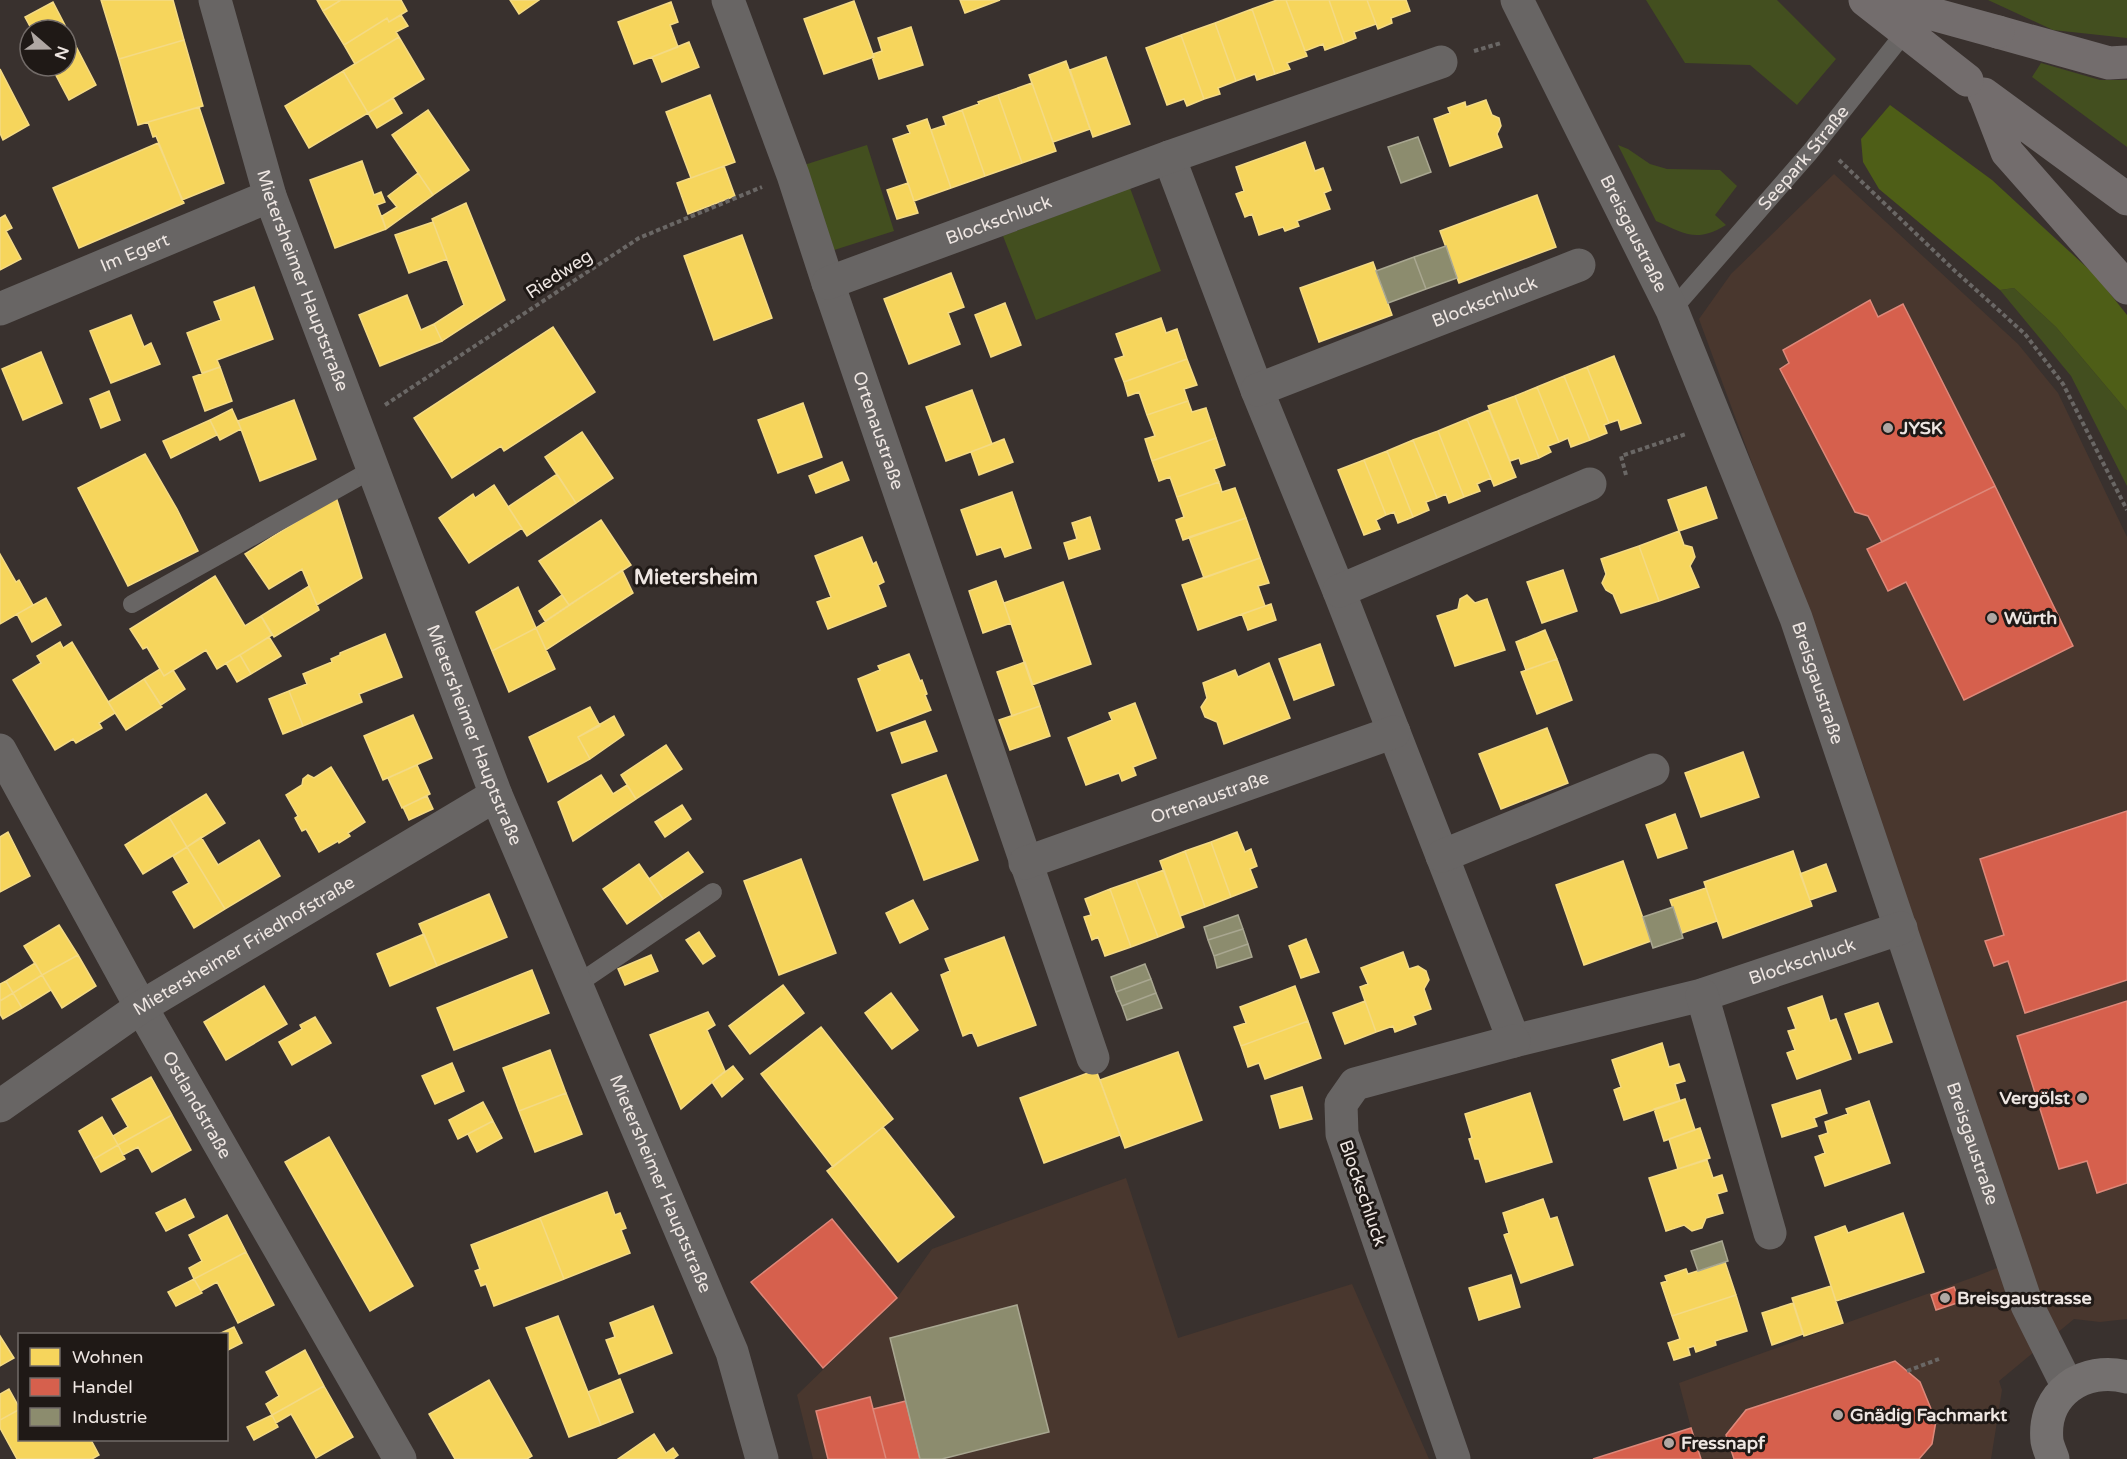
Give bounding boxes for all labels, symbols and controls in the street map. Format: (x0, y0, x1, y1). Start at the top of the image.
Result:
north arrow (18, 18, 78, 78)
text: N (50, 43, 73, 62)
street label: Seepark Straße (1753, 101, 1854, 215)
street label: Mietersheimer Hauptstraße (252, 167, 354, 394)
street label: Breisgaustraße (1595, 171, 1672, 296)
street label: Blockschluck (943, 190, 1055, 250)
street label: Im Egert (97, 228, 173, 277)
street label: Riedweg (522, 244, 596, 304)
street label: Blockschluck (1429, 271, 1540, 332)
street label: Ortenaustraße (848, 368, 909, 493)
place label: JYSK (1899, 417, 1943, 439)
marker: JYSK (1881, 421, 1895, 435)
district label: Mietersheim (634, 565, 758, 590)
place label: Würth (2004, 607, 2057, 629)
marker: Würth (1985, 611, 1999, 625)
street label: Breisgaustraße (1787, 618, 1849, 747)
street label: Mietersheimer Hauptstraße (422, 622, 527, 849)
street label: Ortenaustraße (1148, 766, 1272, 829)
street label: Mietersheimer Friedhofstraße (129, 871, 359, 1020)
street label: Blockschluck (1746, 933, 1858, 990)
street label: Ostlandstraße (158, 1047, 237, 1163)
street label: Mietersheimer Hauptstraße (605, 1071, 717, 1296)
street label: Breisgaustraße (1942, 1079, 2004, 1208)
place label: Vergölst (1999, 1087, 2070, 1109)
marker: Vergölst (2075, 1091, 2089, 1105)
street label: Blockschluck (1335, 1137, 1392, 1249)
place label: Breisgaustrasse (1957, 1287, 2092, 1309)
marker: Breisgaustrasse (1938, 1291, 1952, 1305)
legend (18, 1333, 228, 1441)
text: Wohnen (72, 1346, 143, 1368)
text: Handel (72, 1376, 133, 1398)
place label: Gnädig Fachmarkt (1850, 1404, 2007, 1426)
text: Industrie (72, 1406, 147, 1428)
marker: Gnädig Fachmarkt (1831, 1408, 1845, 1422)
place label: Fressnapf (1681, 1432, 1766, 1454)
marker: Fressnapf (1662, 1436, 1676, 1450)

